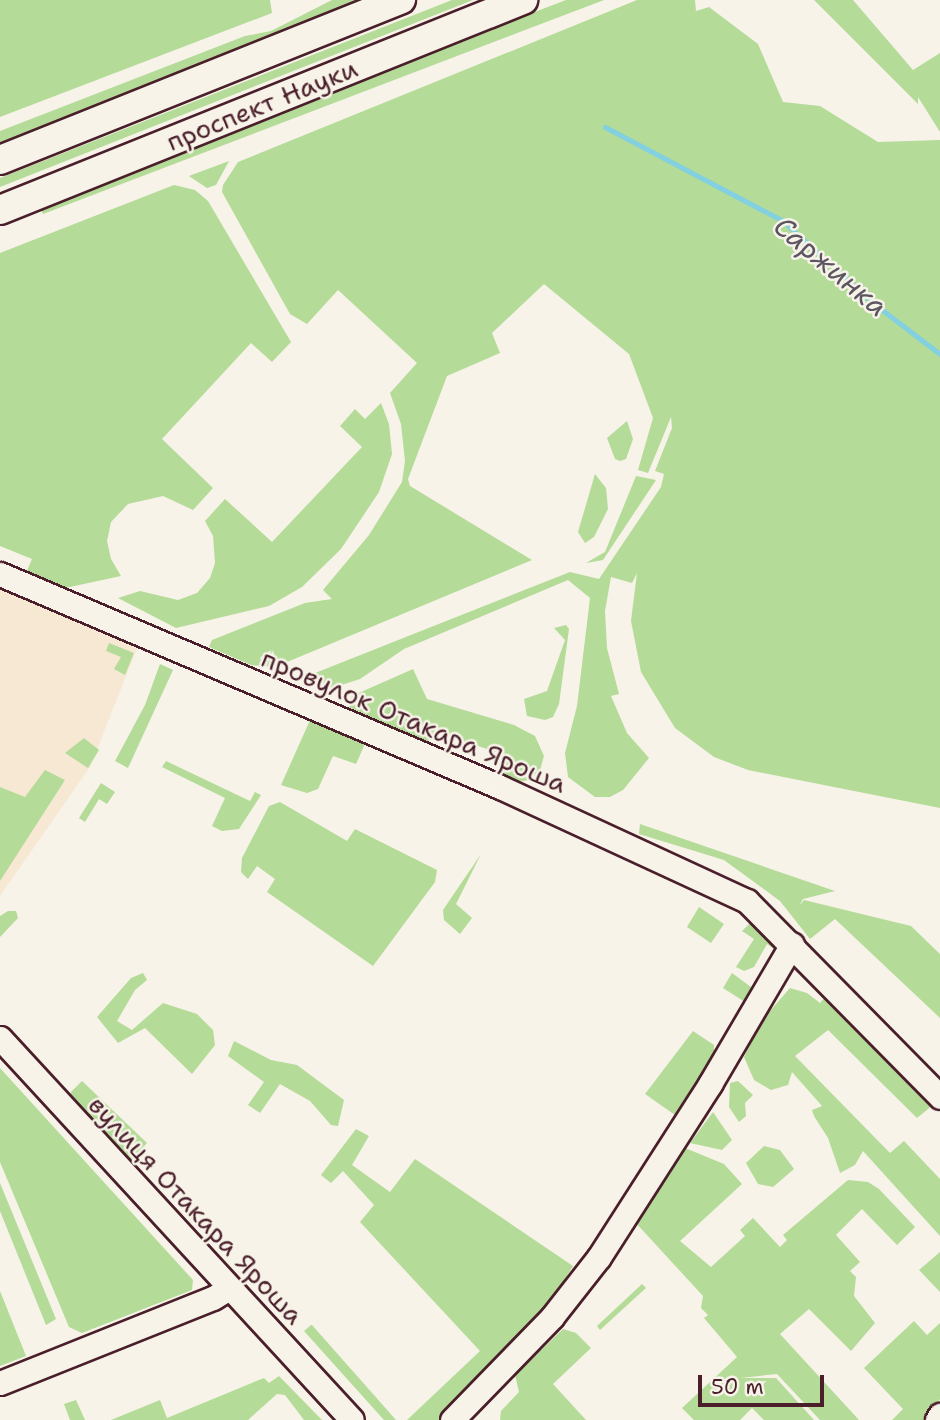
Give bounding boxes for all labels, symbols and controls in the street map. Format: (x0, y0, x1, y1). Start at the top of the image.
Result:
street label: проспект Науки (162, 52, 362, 158)
water label: Саржинка (767, 209, 895, 323)
street label: провулок Отакара Яроша (257, 642, 571, 800)
street label: вулиця Отакара Яроша (82, 1089, 310, 1331)
scale bar (702, 1360, 828, 1404)
text: 50 m (711, 1373, 764, 1401)

